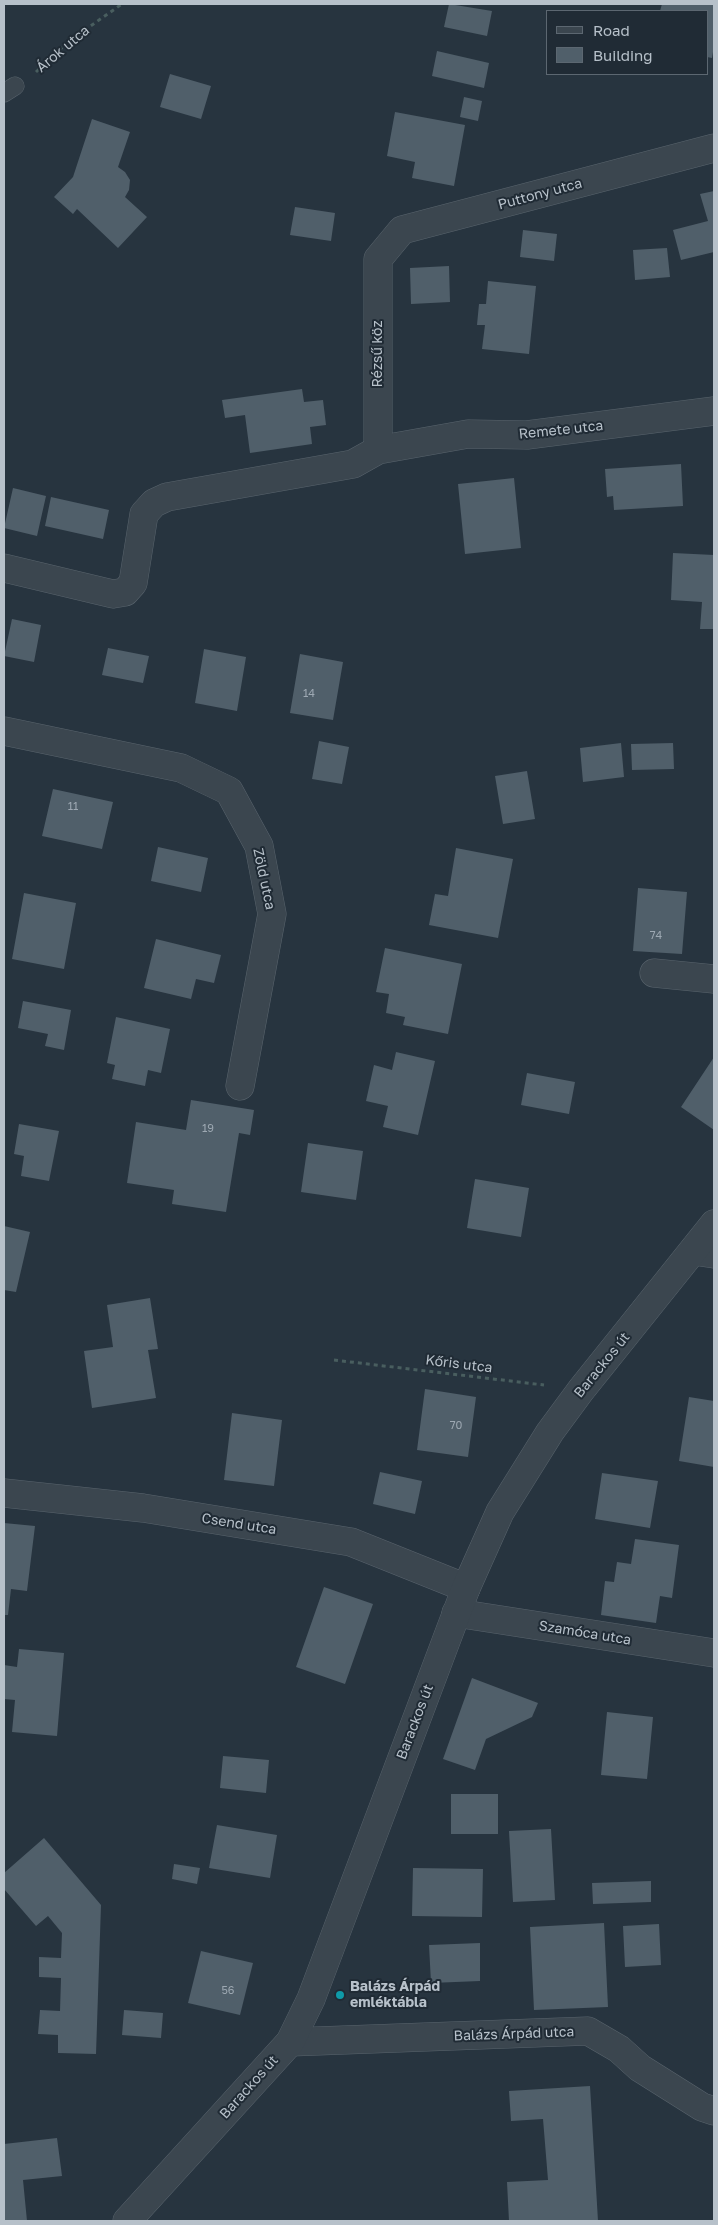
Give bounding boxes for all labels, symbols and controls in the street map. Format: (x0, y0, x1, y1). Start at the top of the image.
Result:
legend (546, 10, 708, 75)
text: Road (593, 21, 630, 39)
street label: Árok utca (33, 22, 93, 76)
text: Building (593, 46, 653, 64)
street label: Puttony utca (496, 175, 584, 213)
street label: Rézsű köz (370, 320, 386, 388)
street label: Remete utca (518, 417, 604, 443)
house number: 14 (303, 687, 315, 701)
house number: 11 (68, 800, 78, 814)
street label: Zöld utca (249, 847, 279, 911)
house number: 74 (650, 929, 662, 943)
house number: 19 (202, 1122, 214, 1136)
street label: Barackos út (571, 1329, 633, 1401)
street label: Kőris utca (424, 1352, 494, 1376)
house number: 70 (450, 1419, 462, 1433)
street label: Csend utca (200, 1510, 278, 1538)
street label: Szamóca utca (538, 1617, 632, 1649)
street label: Barackos út (393, 1682, 437, 1762)
place label: Balázs Árpád emléktábla (350, 1979, 440, 2011)
house number: 56 (221, 1984, 235, 1998)
marker: Balázs Árpád emléktábla (334, 1989, 346, 2001)
street label: Balázs Árpád utca (453, 2023, 575, 2045)
street label: Barackos út (216, 2052, 282, 2122)

